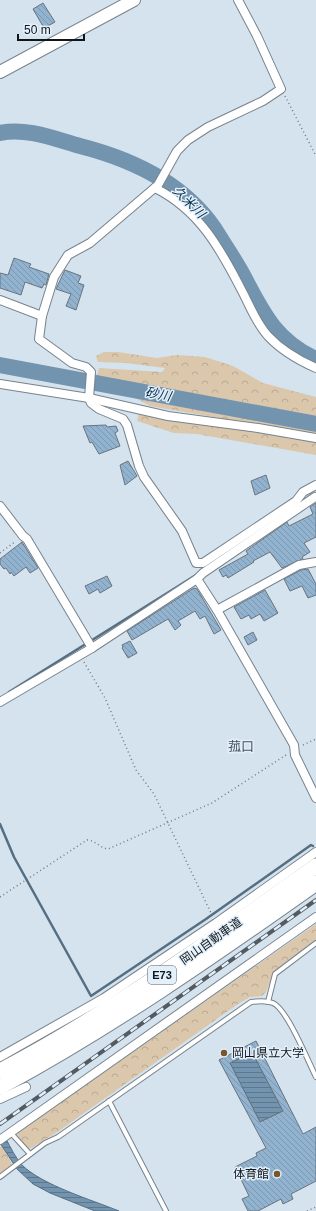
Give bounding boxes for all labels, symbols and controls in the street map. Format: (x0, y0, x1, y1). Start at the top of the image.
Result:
scale bar (18, 16, 84, 42)
text: 50 m (24, 23, 51, 37)
water label: 久米川 (170, 183, 210, 223)
water label: 砂川 (144, 384, 174, 404)
district label: 菰口 (228, 739, 254, 754)
street label: 岡山自動車道 (177, 915, 245, 967)
road number: E73 (148, 966, 176, 984)
place label: 岡山県立大学 (232, 1046, 304, 1060)
marker: 岡山県立大学 (219, 1048, 229, 1058)
place label: 体育館 (233, 1167, 269, 1181)
marker: 体育館 (272, 1169, 282, 1179)

